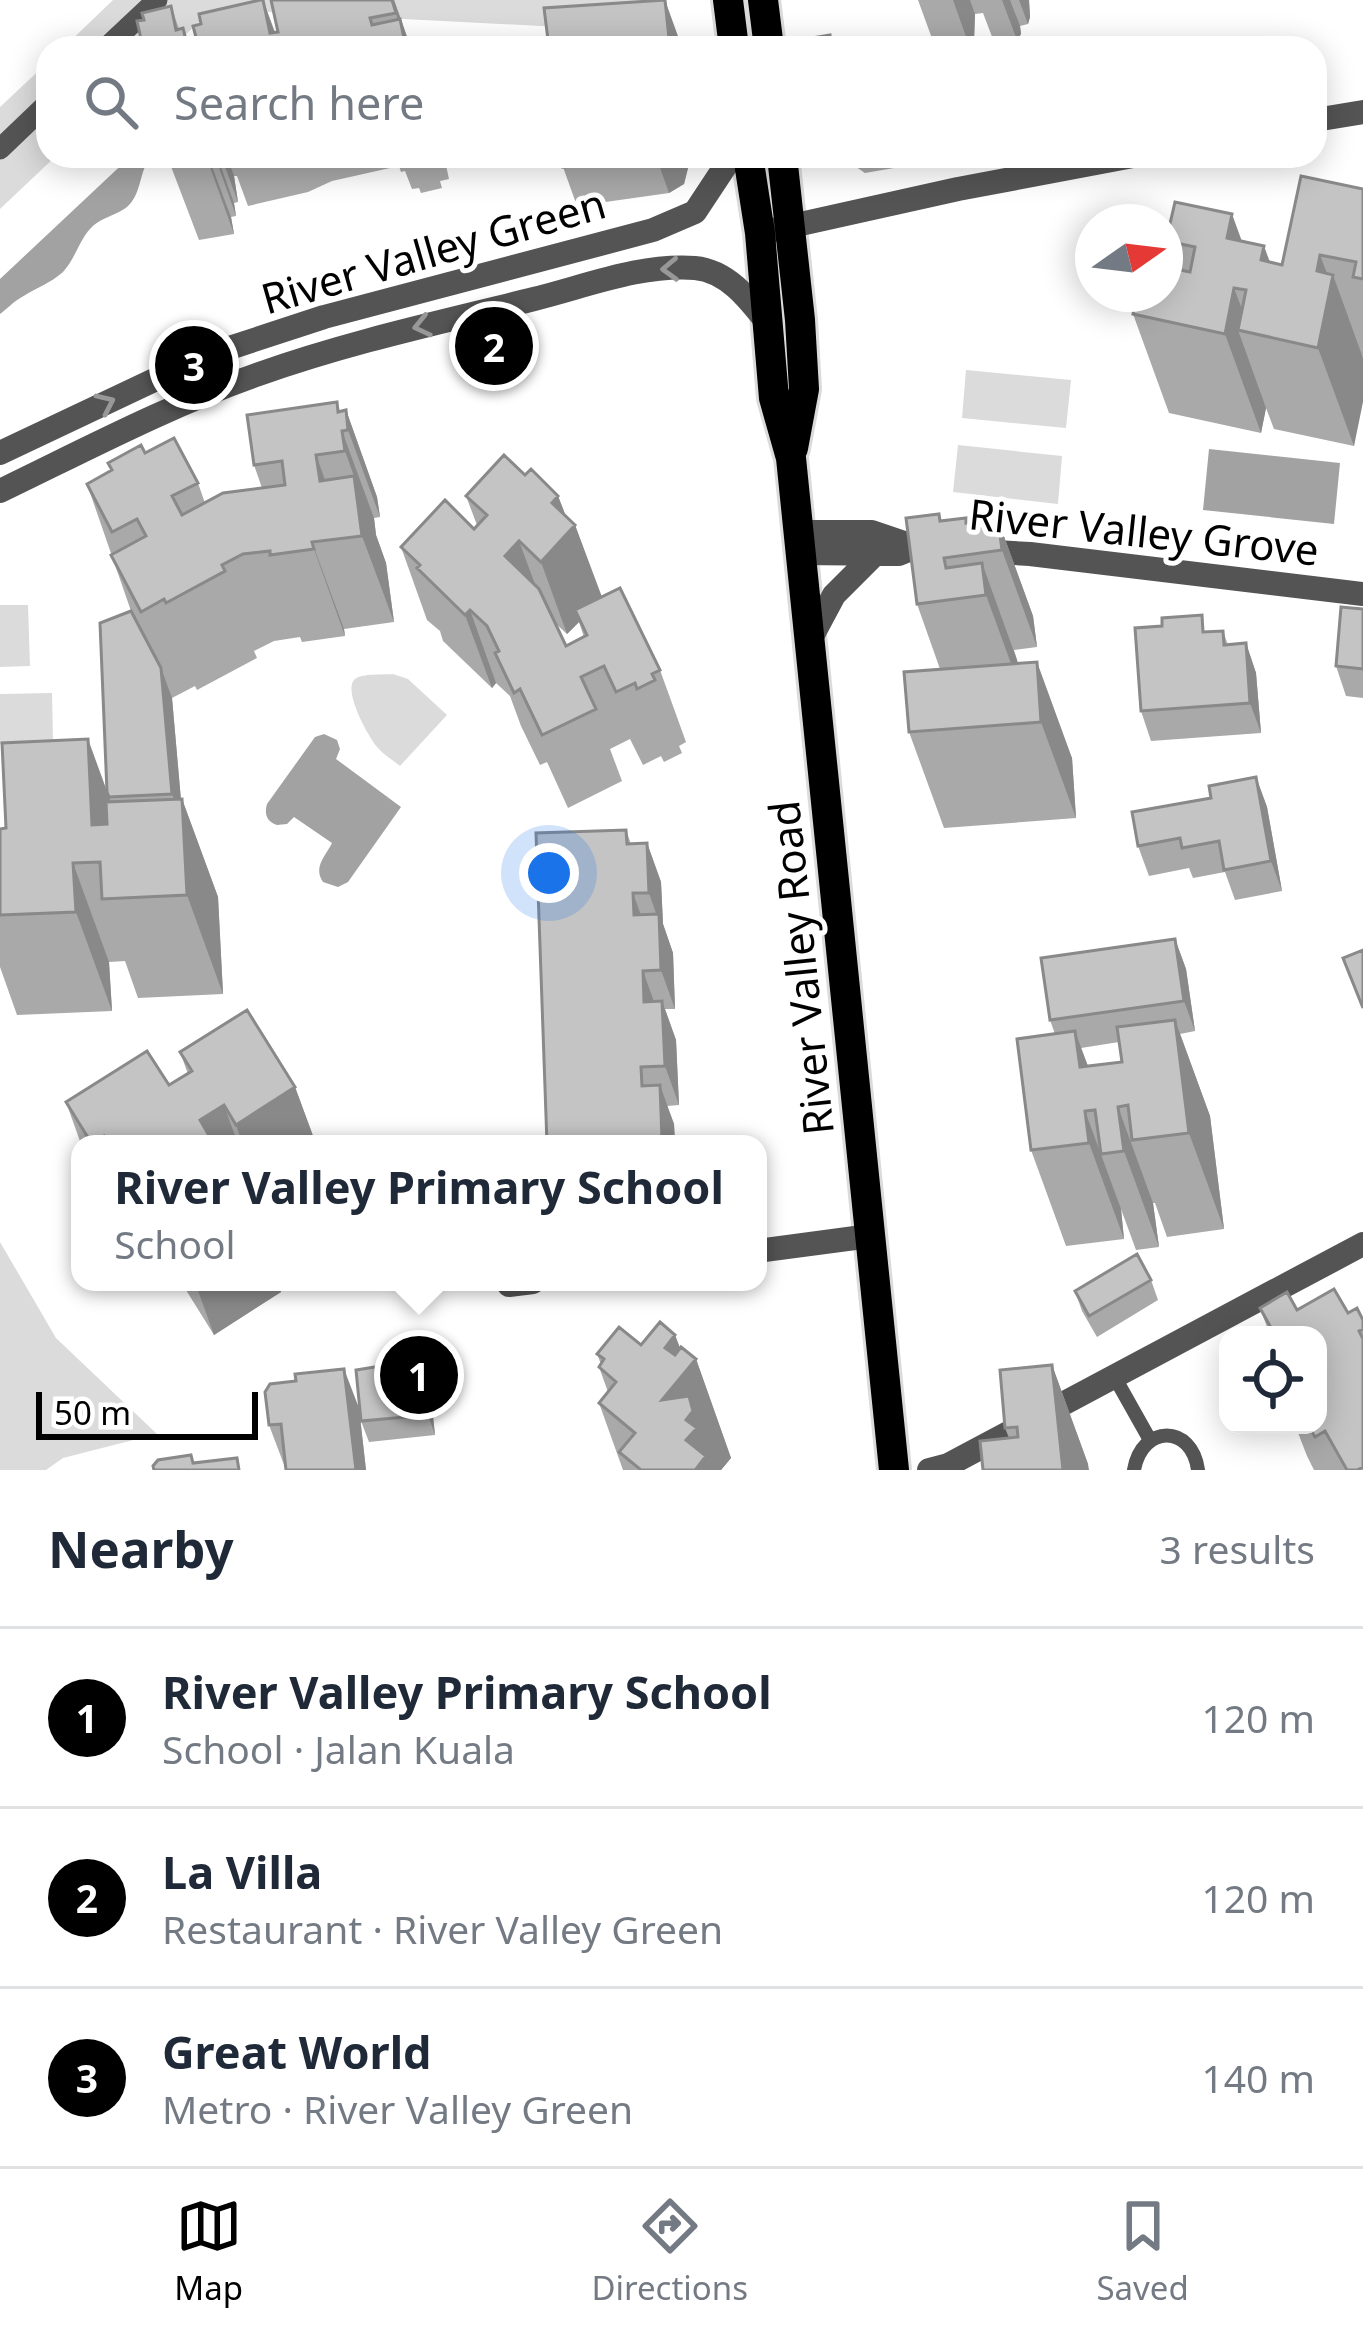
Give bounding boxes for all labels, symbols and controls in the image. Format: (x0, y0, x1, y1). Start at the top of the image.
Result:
search box (36, 36, 1327, 168)
icon: search (78, 69, 144, 135)
text: Search here (174, 72, 424, 133)
street label: River Valley Green (254, 174, 612, 326)
north arrow (1075, 204, 1183, 312)
one-way arrow (660, 255, 679, 281)
pin: 2 (455, 301, 533, 391)
one-way arrow (412, 312, 432, 337)
pin: 3 (155, 320, 233, 410)
one-way arrow (94, 394, 115, 417)
street label: River Valley Grove (966, 484, 1322, 578)
street label: River Valley Road (754, 798, 846, 1138)
your location (519, 843, 579, 903)
popup (71, 1135, 767, 1291)
text: River Valley Primary School (114, 1156, 724, 1217)
text: School (114, 1217, 236, 1270)
map controls (1219, 1326, 1327, 1434)
button: locate (1219, 1326, 1327, 1434)
pin: 1 (380, 1330, 458, 1420)
scale bar (36, 1386, 258, 1439)
text: 50 m (54, 1390, 131, 1435)
text: Nearby (48, 1513, 234, 1583)
text: 3 results (1160, 1522, 1315, 1575)
text: River Valley Primary School (162, 1661, 772, 1722)
text: 1 (76, 1691, 98, 1744)
text: 120 m (1201, 1691, 1315, 1744)
text: School · Jalan Kuala (162, 1722, 515, 1775)
text: La Villa (162, 1841, 322, 1902)
text: 2 (76, 1871, 98, 1924)
text: 120 m (1201, 1871, 1315, 1924)
text: Restaurant · River Valley Green (162, 1902, 723, 1955)
text: Great World (162, 2021, 432, 2082)
text: 3 (76, 2051, 98, 2104)
text: 140 m (1201, 2051, 1315, 2104)
text: Metro · River Valley Green (162, 2082, 633, 2135)
tab: Map (174, 2193, 243, 2310)
tab: Directions (591, 2193, 748, 2310)
tab: Saved (1096, 2193, 1189, 2310)

